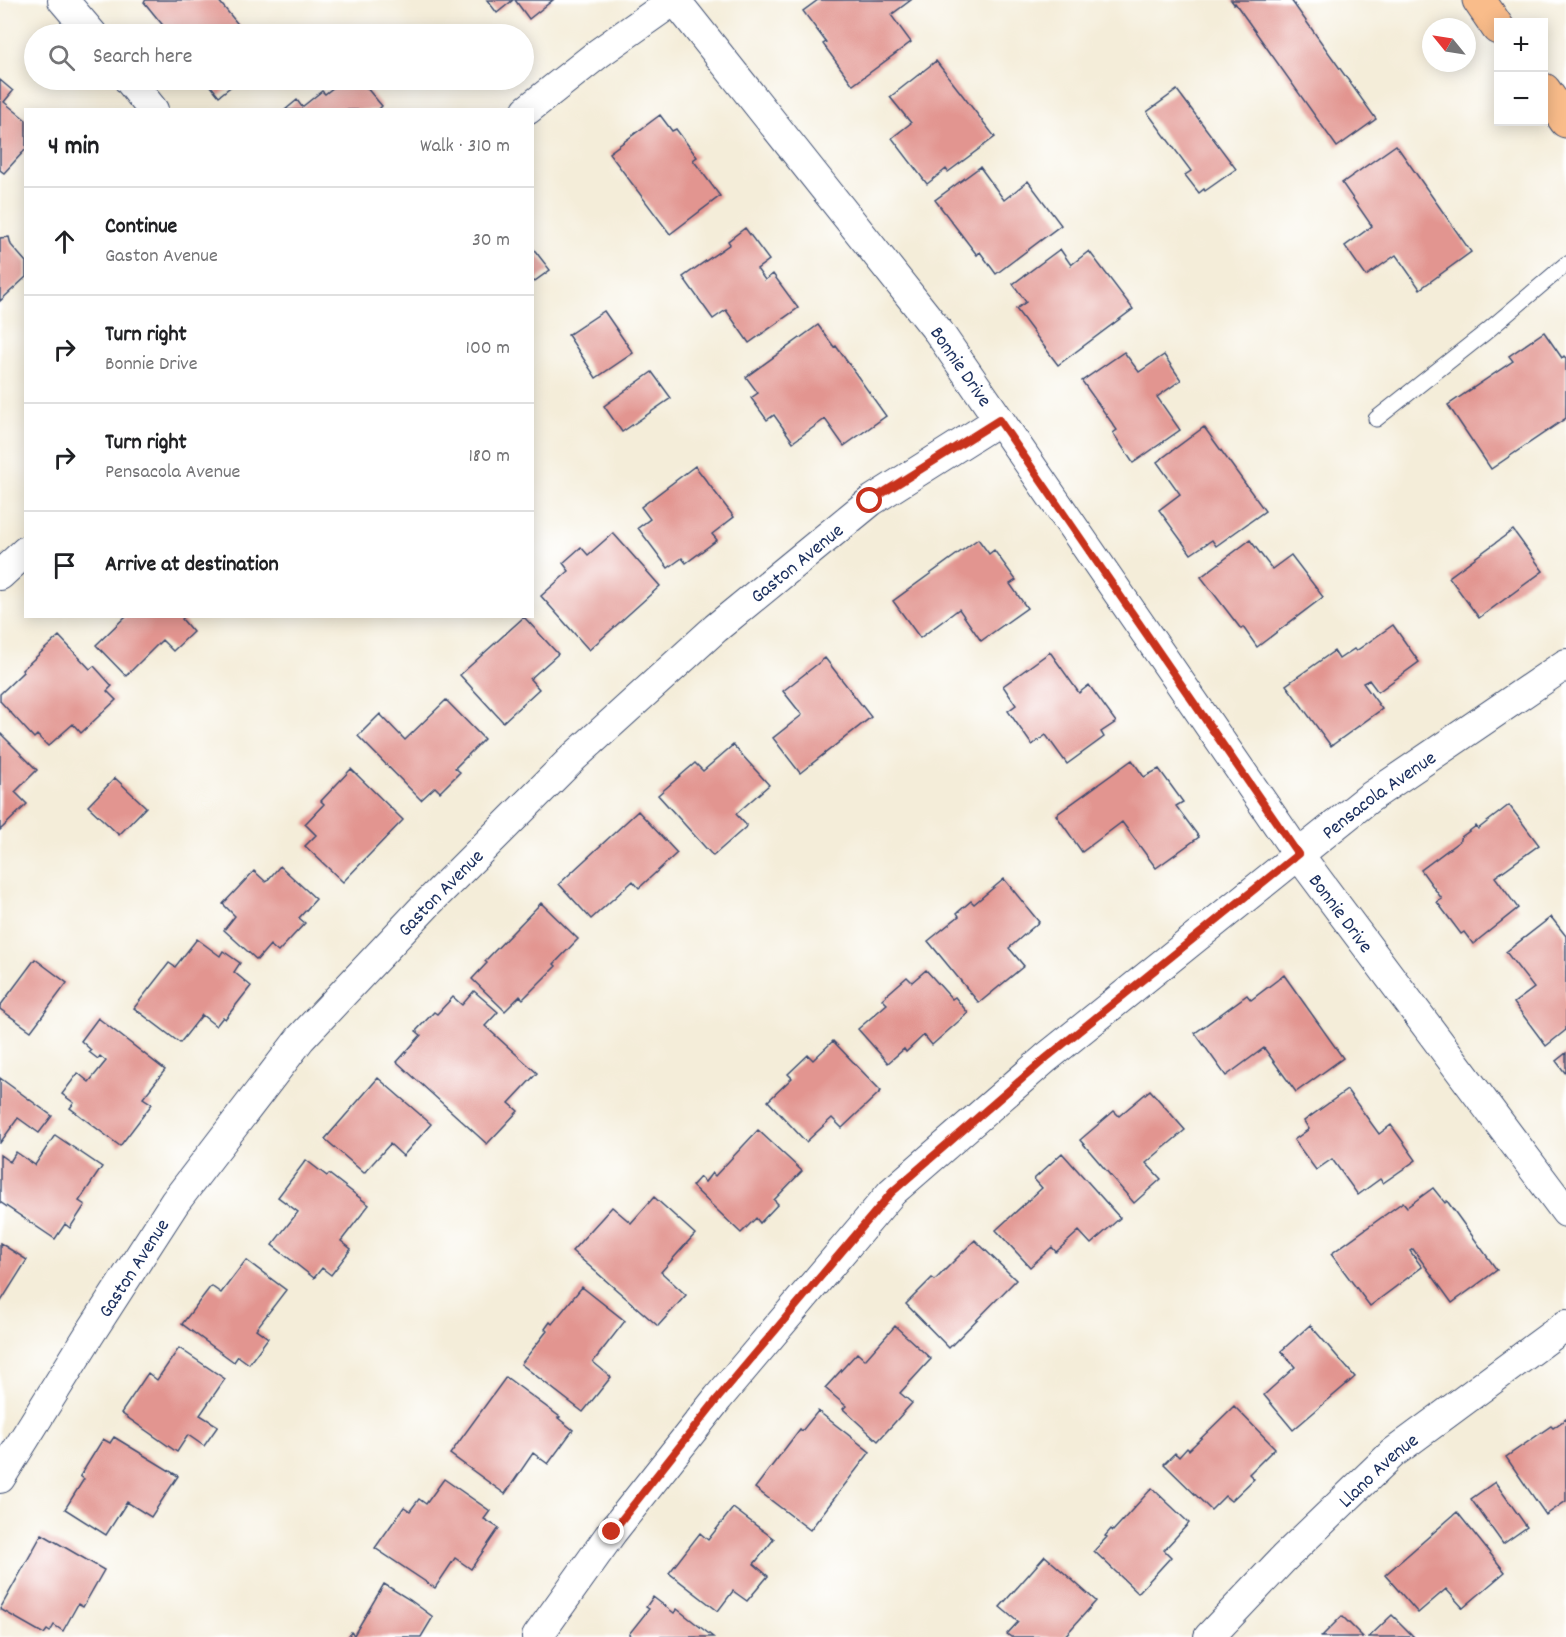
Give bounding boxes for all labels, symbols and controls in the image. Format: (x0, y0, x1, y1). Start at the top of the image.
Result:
north arrow (1422, 18, 1476, 72)
map controls (1494, 18, 1548, 126)
button: + (1494, 18, 1548, 72)
search box (24, 24, 534, 90)
icon: search (45, 41, 78, 74)
text: Search here (93, 42, 192, 73)
button: − (1494, 72, 1548, 126)
text: 4 min (48, 129, 99, 166)
text: Walk · 310 m (420, 133, 510, 161)
text: Continue (105, 212, 177, 243)
icon: ahead (48, 225, 81, 258)
text: 30 m (472, 227, 510, 255)
text: Gaston Avenue (105, 243, 218, 271)
text: Turn right (105, 320, 187, 351)
street label: Bonnie Drive (922, 321, 997, 414)
icon: right (48, 333, 81, 366)
text: 100 m (466, 335, 510, 363)
text: Bonnie Drive (105, 351, 197, 379)
text: Turn right (105, 428, 187, 459)
icon: right (48, 441, 81, 474)
text: 180 m (468, 443, 510, 471)
text: Pensacola Avenue (105, 459, 240, 487)
route start (856, 487, 882, 513)
street label: Gaston Avenue (746, 518, 851, 611)
icon: arrive (48, 549, 81, 582)
text: Arrive at destination (105, 550, 279, 581)
street label: Pensacola Avenue (1317, 745, 1443, 848)
street label: Gaston Avenue (392, 844, 491, 944)
street label: Bonnie Drive (1301, 869, 1379, 960)
street label: Gaston Avenue (93, 1214, 178, 1324)
street label: Llano Avenue (1333, 1428, 1425, 1515)
route end (598, 1518, 624, 1544)

